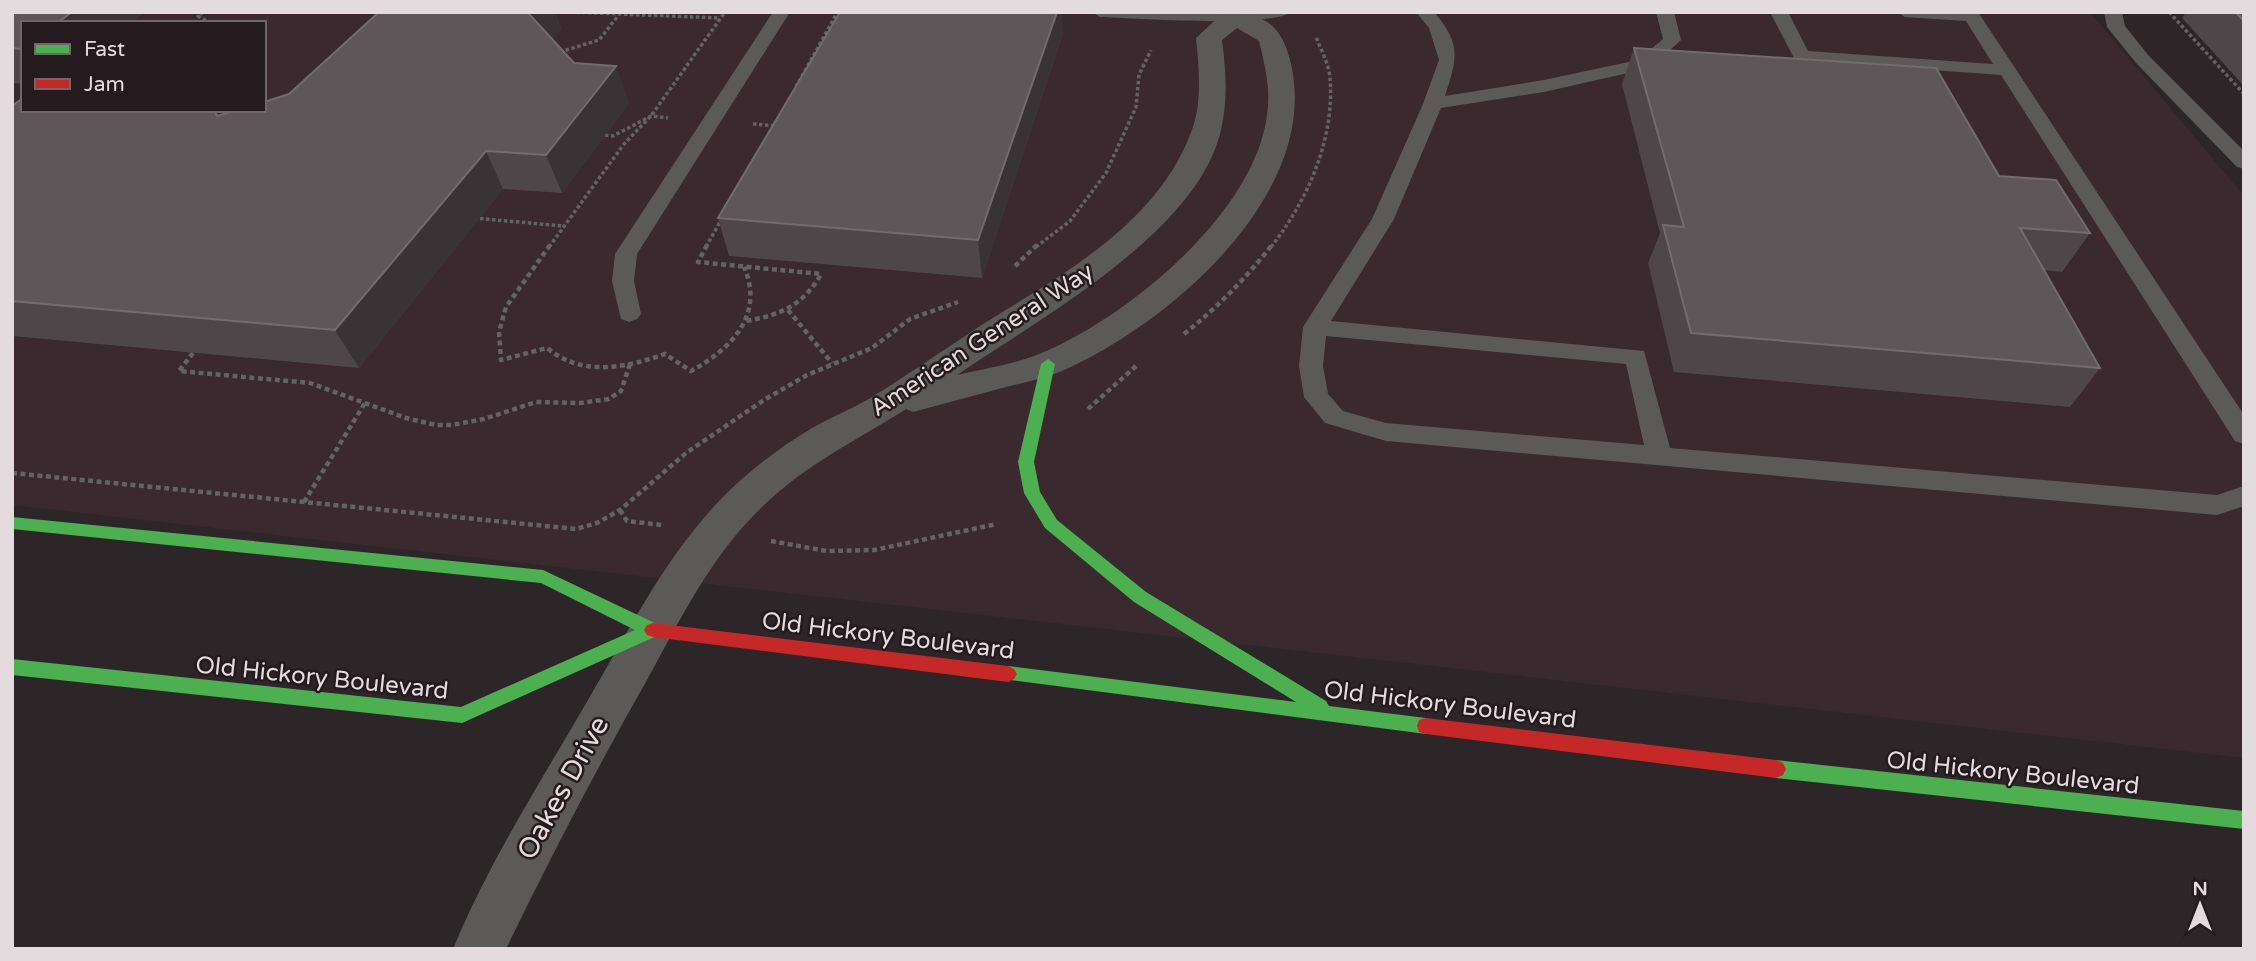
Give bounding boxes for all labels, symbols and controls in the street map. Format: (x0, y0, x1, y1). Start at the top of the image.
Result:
legend (21, 21, 266, 112)
text: Fast (84, 37, 125, 62)
text: Jam (84, 72, 125, 97)
street label: American General Way (865, 257, 1099, 423)
street label: Old Hickory Boulevard (760, 606, 1016, 666)
street label: Old Hickory Boulevard (194, 650, 450, 706)
street label: Old Hickory Boulevard (1322, 675, 1578, 735)
street label: Oakes Drive (510, 710, 616, 866)
street label: Old Hickory Boulevard (1885, 745, 2141, 801)
north arrow (2165, 870, 2235, 940)
text: N (2192, 878, 2208, 900)

